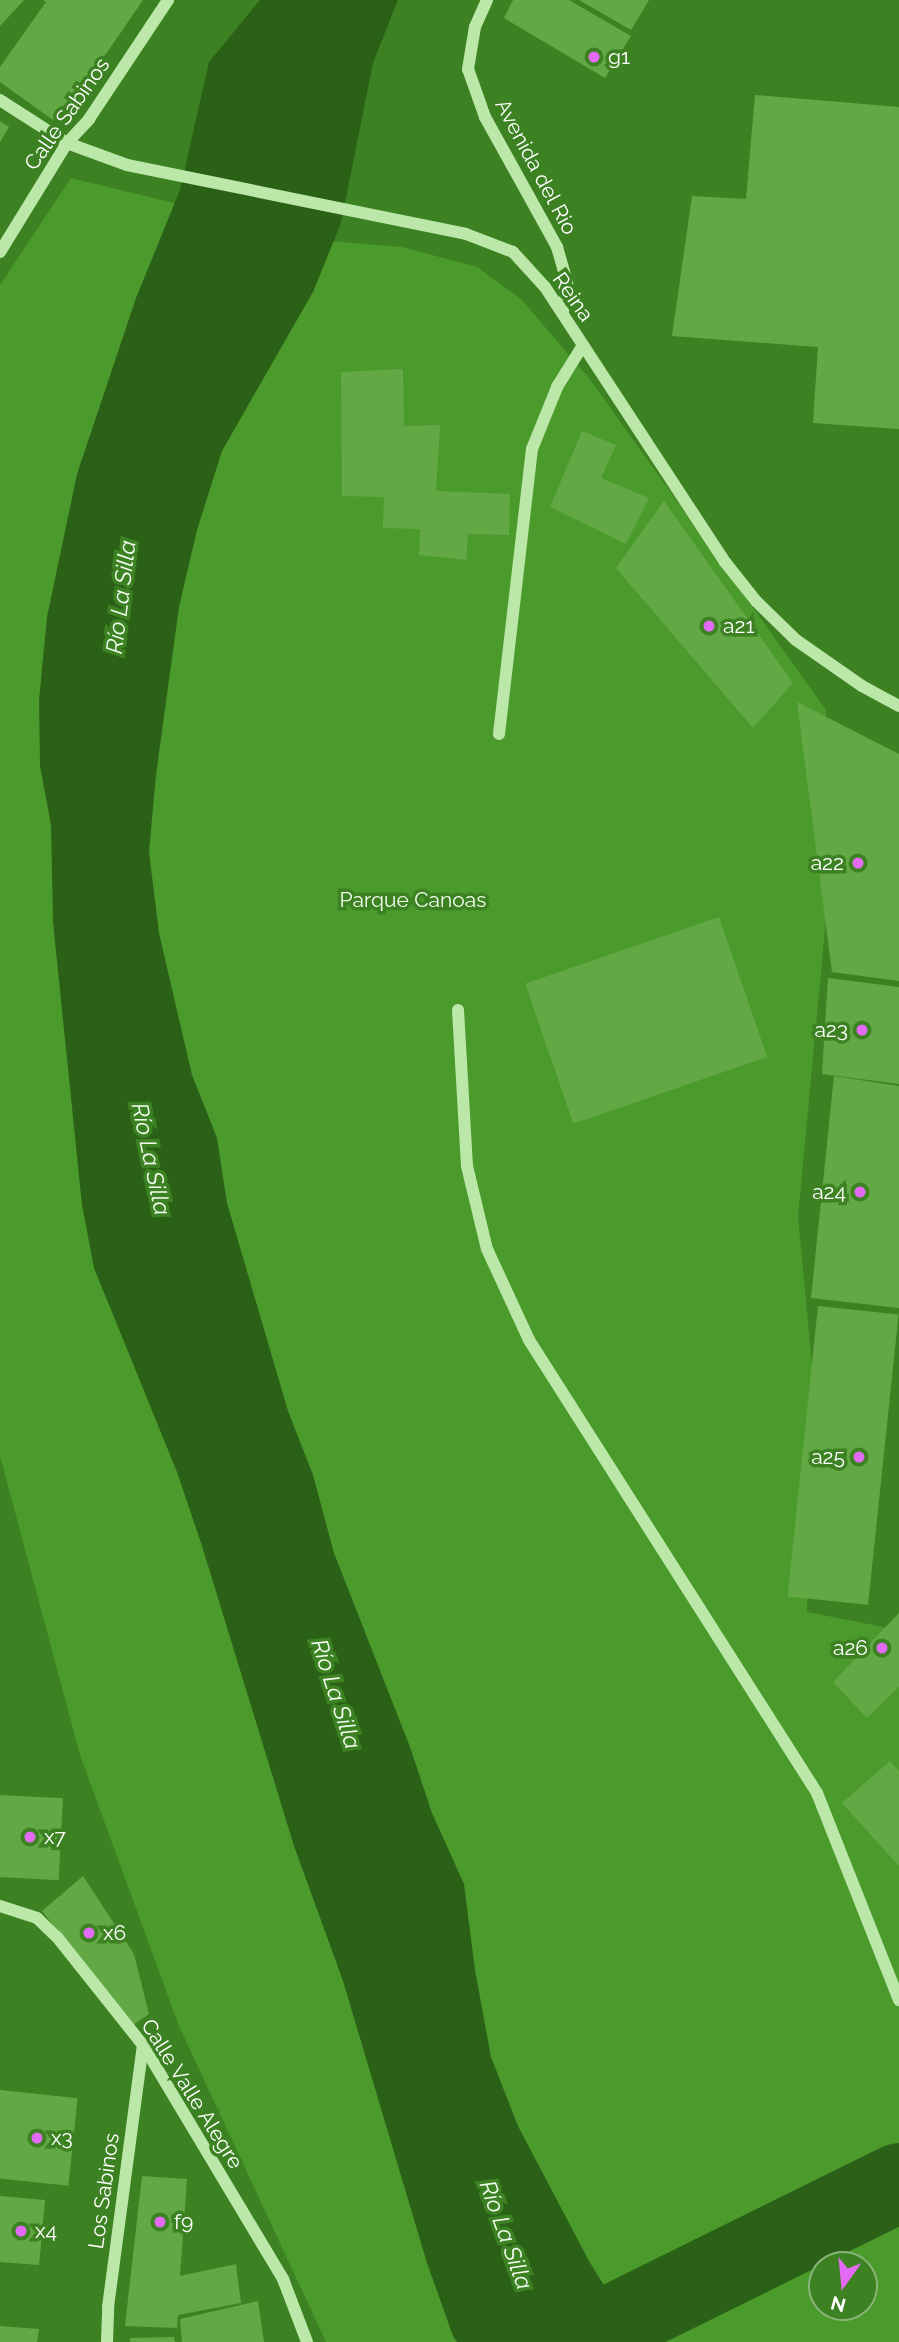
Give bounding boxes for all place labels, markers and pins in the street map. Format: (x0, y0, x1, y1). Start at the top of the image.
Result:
place label: g1 (608, 44, 630, 70)
marker: g1 (586, 49, 602, 65)
place label: a21 (723, 613, 754, 639)
marker: a21 (701, 618, 717, 634)
place label: a22 (811, 850, 844, 876)
marker: a22 (850, 855, 866, 871)
place label: a23 (814, 1017, 848, 1043)
marker: a23 (854, 1022, 870, 1038)
place label: a24 (812, 1179, 846, 1205)
marker: a24 (852, 1184, 868, 1200)
place label: a25 (811, 1444, 845, 1470)
marker: a25 (851, 1449, 867, 1465)
place label: a26 (833, 1635, 868, 1661)
marker: a26 (874, 1640, 890, 1656)
place label: x7 (44, 1824, 66, 1850)
marker: x7 (22, 1829, 38, 1845)
place label: x6 (103, 1920, 126, 1946)
marker: x6 (81, 1925, 97, 1941)
place label: x3 (51, 2125, 73, 2151)
marker: x3 (29, 2130, 45, 2146)
place label: f9 (174, 2209, 193, 2235)
marker: f9 (152, 2214, 168, 2230)
place label: x4 (35, 2218, 57, 2244)
marker: x4 (13, 2223, 29, 2239)

